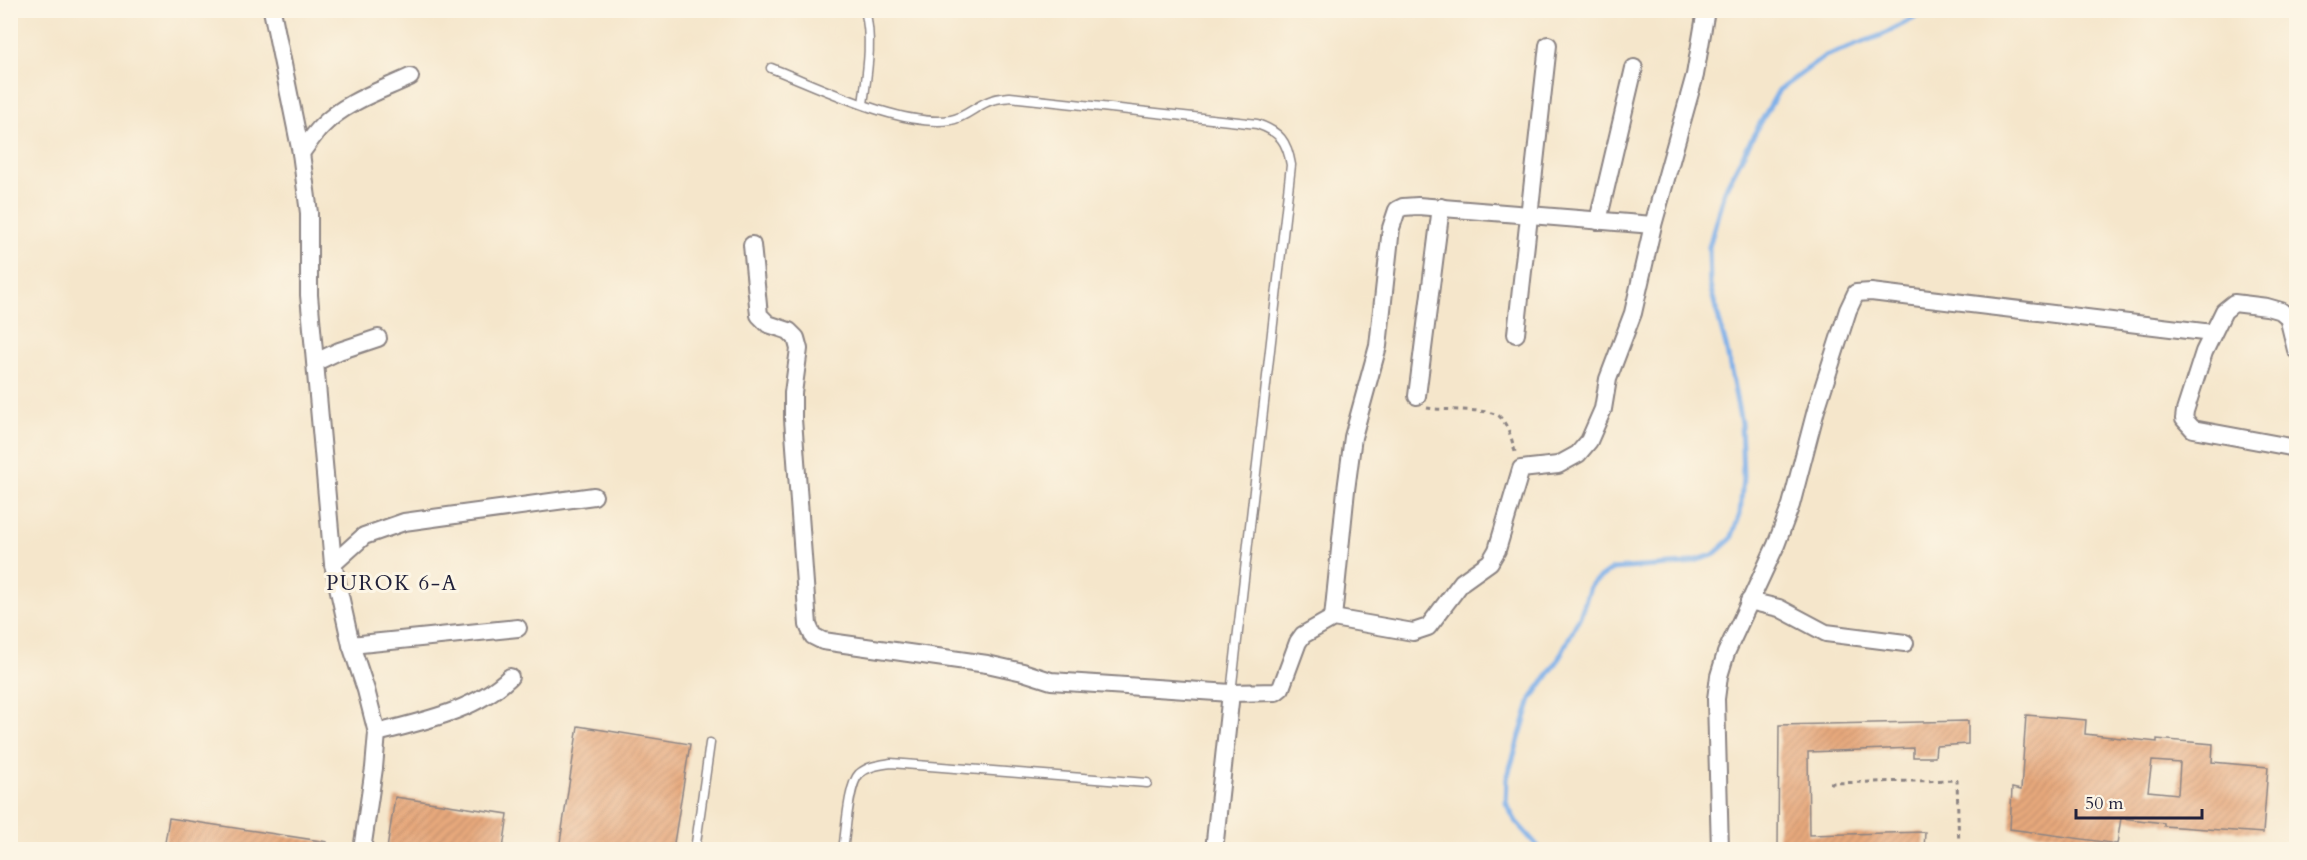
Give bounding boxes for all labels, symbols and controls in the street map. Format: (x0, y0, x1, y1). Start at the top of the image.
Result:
district label: PUROK 6-A (326, 569, 458, 598)
scale bar (2076, 782, 2202, 820)
text: 50 m (2085, 791, 2124, 816)

